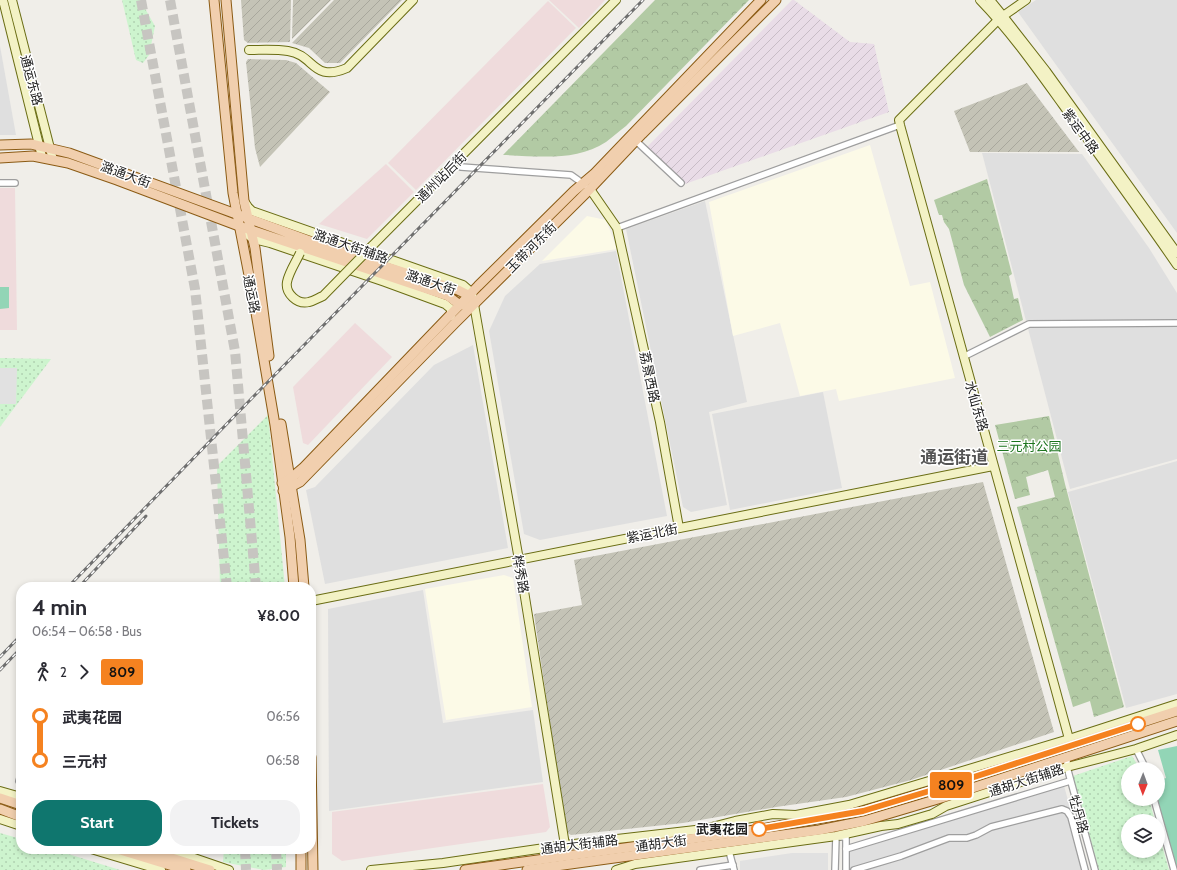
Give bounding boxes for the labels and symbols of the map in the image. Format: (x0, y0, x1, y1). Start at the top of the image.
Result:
street label: 通运东路 (18, 53, 46, 107)
street label: 紫运中路 (1059, 105, 1103, 157)
street label: 通州站后街 (412, 148, 470, 206)
street label: 潞通大街 (99, 158, 153, 190)
street label: 玉带河东街 (502, 218, 560, 276)
street label: 潞通大街辅路 (312, 226, 390, 266)
street label: 潞通大街 (404, 266, 458, 298)
street label: 通运路 (240, 273, 264, 315)
street label: 荔景西路 (637, 350, 663, 404)
street label: 水仙东路 (962, 379, 992, 433)
park label: 三元村公园 (996, 438, 1062, 454)
district label: 通运街道 (920, 447, 988, 467)
street label: 紫运北街 (625, 520, 679, 546)
street label: 桦秀路 (510, 553, 532, 595)
unlabelled marker (1130, 716, 1146, 732)
street label: 通胡大街辅路 (986, 760, 1066, 800)
north arrow (1121, 762, 1165, 806)
line badge: 809 (928, 772, 974, 798)
street label: 牡丹路 (1066, 793, 1092, 835)
place label: 武夷花园 (696, 821, 748, 837)
marker: 武夷花园 (751, 821, 767, 837)
street label: 通胡大街辅路 (539, 831, 619, 857)
street label: 通胡大街 (634, 831, 688, 855)

